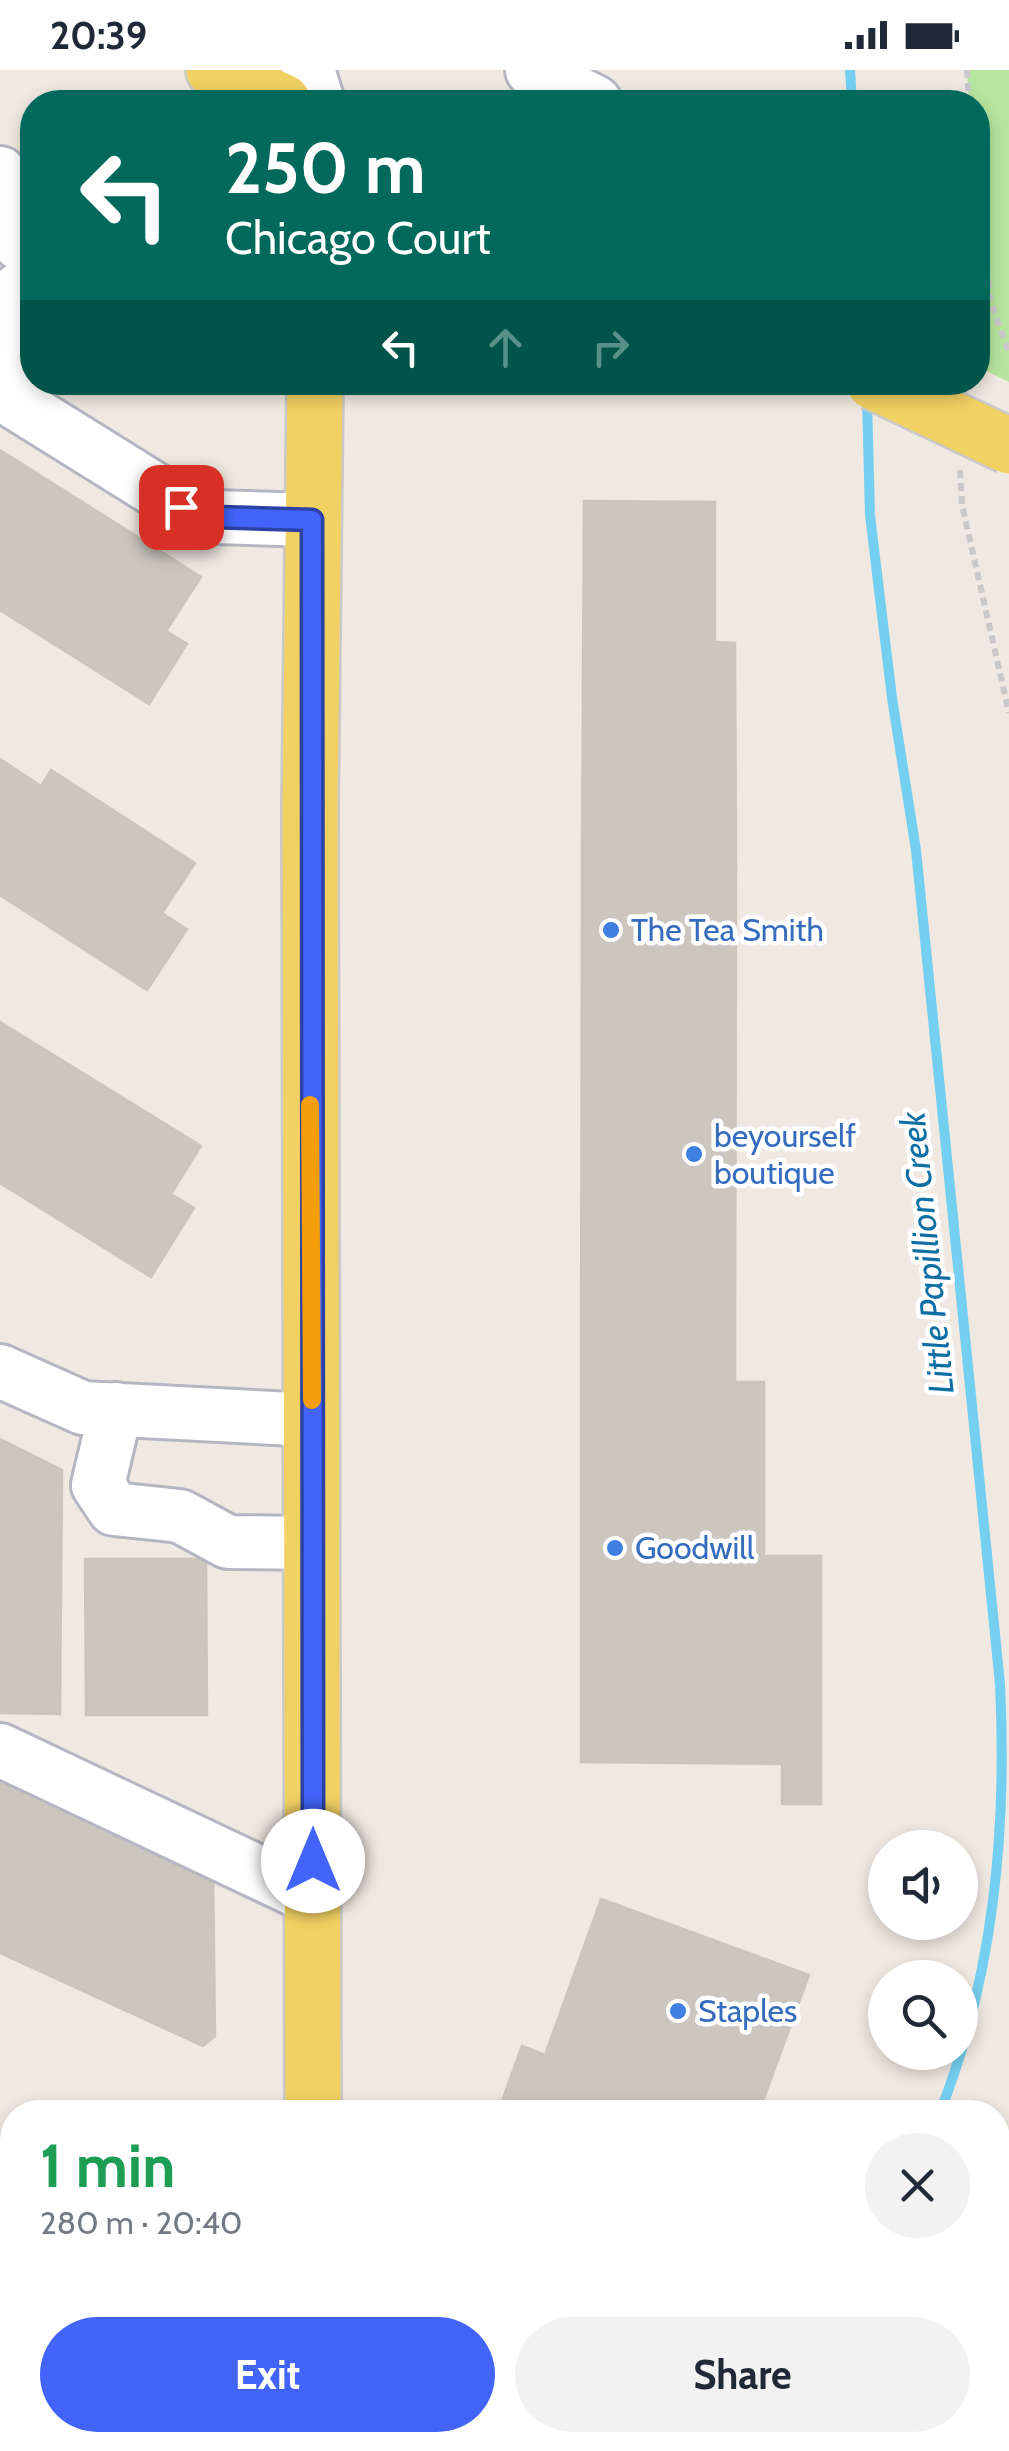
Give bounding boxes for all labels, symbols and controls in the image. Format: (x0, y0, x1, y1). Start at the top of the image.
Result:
text: 20:39 (50, 12, 147, 59)
text: 250 m (225, 125, 426, 211)
icon: left (60, 130, 190, 260)
text: Chicago Court (225, 211, 491, 265)
icon: left (373, 320, 428, 375)
icon: ahead (478, 320, 533, 375)
icon: right (583, 320, 638, 375)
pin (139, 465, 224, 550)
icon: arrive (154, 480, 209, 535)
place label: The Tea Smith (631, 910, 824, 949)
marker: The Tea Smith (600, 919, 622, 941)
water label: Little Papillion Creek (890, 1109, 963, 1396)
place label: beyourself boutique (714, 1116, 856, 1192)
marker: beyourself boutique (683, 1143, 705, 1165)
place label: Goodwill (635, 1528, 755, 1567)
marker: Goodwill (604, 1537, 626, 1559)
position arrow (261, 1809, 365, 1913)
map controls (868, 1830, 978, 2070)
button: sound (868, 1830, 978, 1940)
button: search (868, 1960, 978, 2070)
place label: Staples (698, 1991, 797, 2030)
marker: Staples (667, 2000, 689, 2022)
text: 1 min (40, 2129, 175, 2202)
button: close (865, 2133, 970, 2238)
text: 280 m · 20:40 (40, 2203, 242, 2242)
button: Exit (40, 2317, 495, 2432)
button: Share (515, 2317, 970, 2432)

